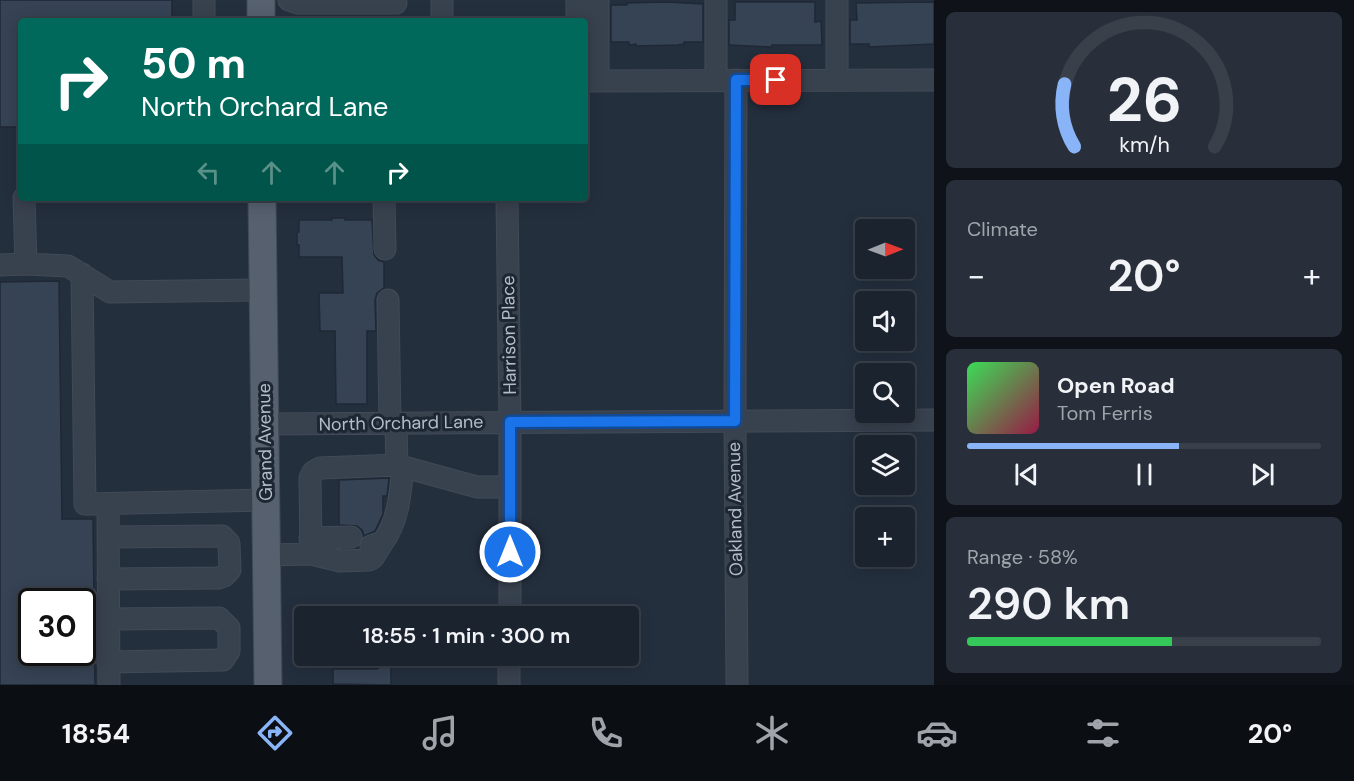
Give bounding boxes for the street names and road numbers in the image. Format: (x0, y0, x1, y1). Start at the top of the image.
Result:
street label: Harrison Place (496, 275, 522, 395)
street label: Grand Avenue (252, 383, 278, 501)
street label: North Orchard Lane (318, 410, 484, 436)
street label: Oakland Avenue (722, 442, 748, 576)

